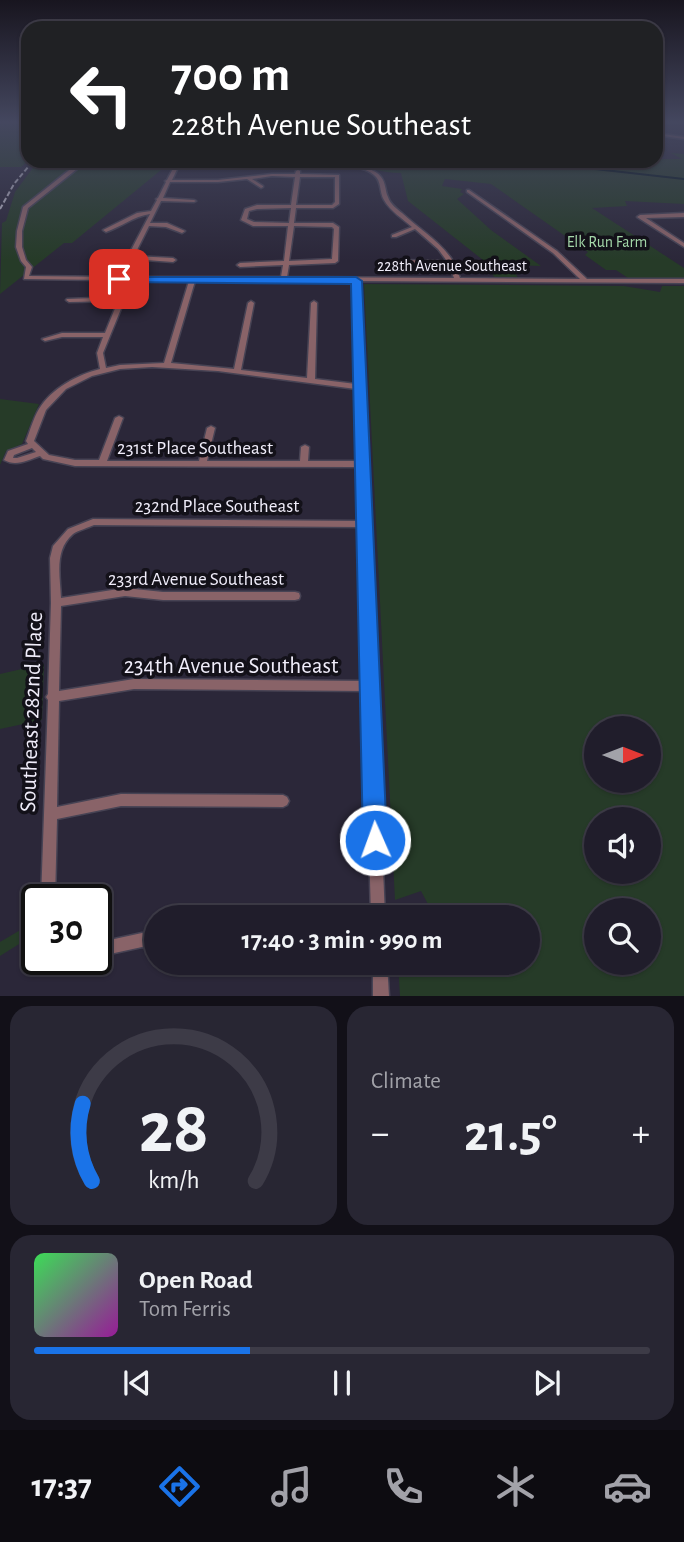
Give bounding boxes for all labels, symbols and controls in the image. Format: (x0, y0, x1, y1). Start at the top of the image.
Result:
icon: left (56, 49, 147, 140)
text: 700 m (171, 51, 290, 100)
text: 228th Avenue Southeast (171, 109, 471, 141)
park label: Elk Run Farm (567, 234, 647, 250)
pin (89, 249, 149, 309)
street label: 228th Avenue Southeast (377, 258, 527, 274)
icon: arrive (100, 260, 138, 298)
street label: 231st Place Southeast (117, 439, 273, 458)
street label: 232nd Place Southeast (135, 497, 299, 516)
street label: 233rd Avenue Southeast (108, 570, 284, 589)
street label: Southeast 282nd Place (17, 611, 47, 813)
street label: 234th Avenue Southeast (124, 655, 339, 678)
north arrow (584, 716, 662, 793)
map controls (584, 716, 661, 975)
position arrow (338, 803, 412, 877)
button: sound (584, 807, 661, 884)
speed limit sign: 30 (21, 884, 112, 975)
button: search (584, 898, 661, 975)
text: 17:40 · 3 min · 990 m (241, 927, 443, 953)
text: Climate (371, 1070, 441, 1093)
text: 28 (138, 1094, 209, 1167)
text: 21.5° (464, 1108, 557, 1160)
text: − (371, 1115, 389, 1153)
text: + (632, 1115, 650, 1153)
text: km/h (148, 1168, 199, 1193)
text: Open Road (139, 1267, 253, 1293)
text: Tom Ferris (139, 1298, 231, 1321)
icon: previous (118, 1364, 156, 1402)
icon: pause (323, 1364, 361, 1402)
icon: next (528, 1364, 566, 1402)
icon: directions (155, 1462, 204, 1511)
icon: music (267, 1462, 316, 1511)
icon: phone (379, 1462, 428, 1511)
icon: climate (491, 1462, 540, 1511)
icon: car (603, 1462, 652, 1511)
text: 17:37 (32, 1470, 92, 1502)

